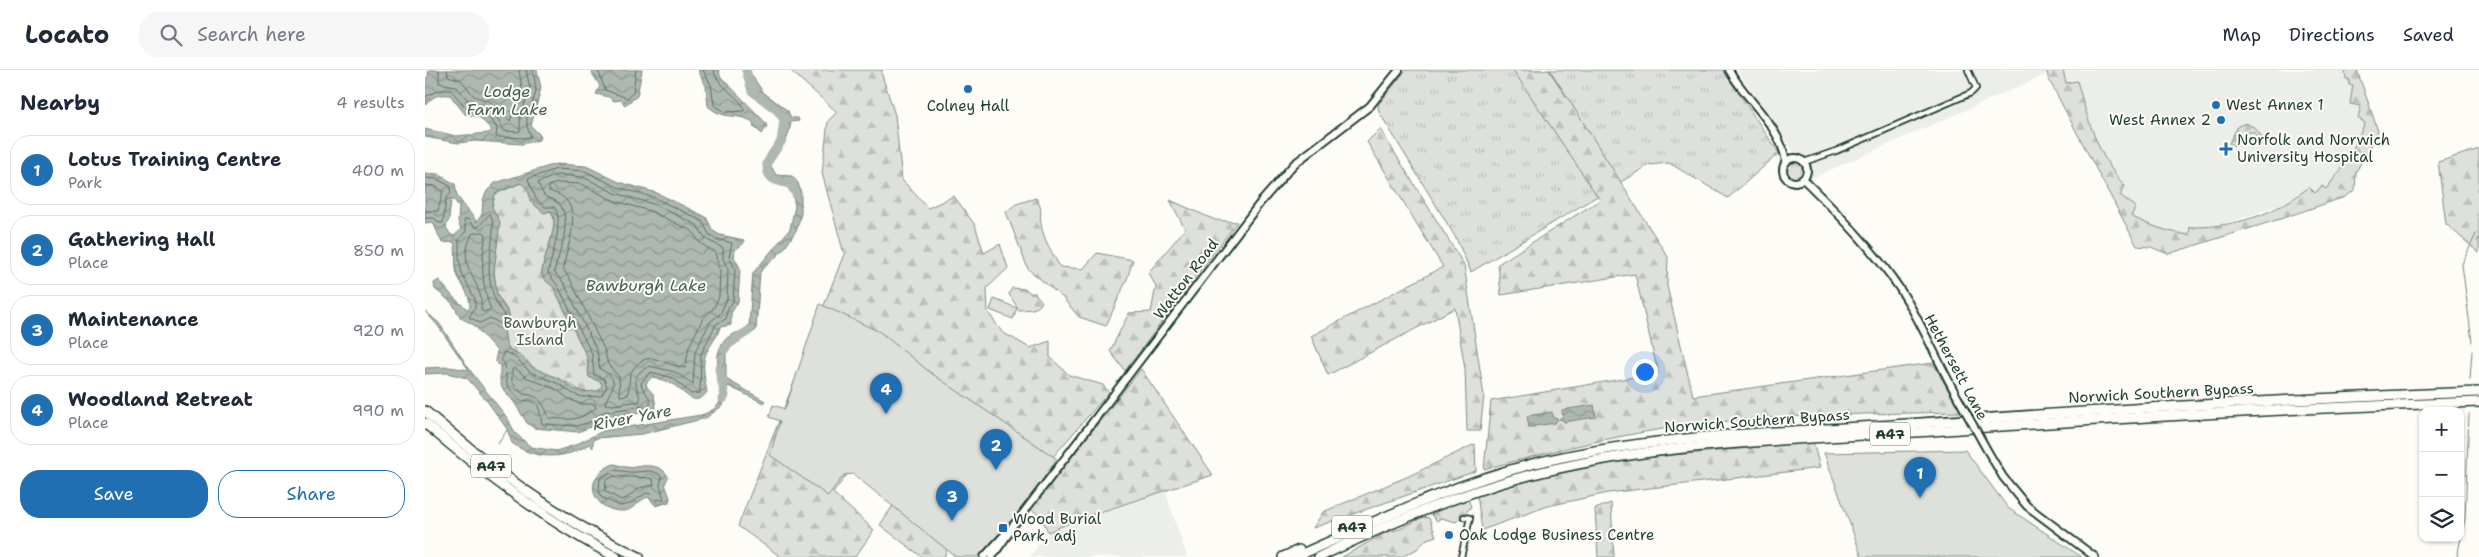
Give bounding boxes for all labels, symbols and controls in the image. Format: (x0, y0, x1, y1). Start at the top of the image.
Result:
search box (139, 12, 489, 57)
text: Locato (25, 19, 109, 51)
icon: search (157, 21, 185, 49)
text: Search here (197, 22, 306, 47)
text: Map (2223, 23, 2261, 47)
text: Directions (2289, 23, 2375, 47)
text: Saved (2403, 23, 2454, 47)
water label: Lodge Farm Lake (466, 81, 548, 120)
marker: Colney Hall (962, 83, 974, 95)
text: Nearby (20, 89, 100, 117)
text: 4 results (336, 92, 405, 113)
place label: West Annex 1 (2226, 95, 2324, 115)
place label: Colney Hall (927, 96, 1010, 116)
marker: West Annex 1 (2210, 99, 2222, 111)
place label: West Annex 2 (2109, 110, 2211, 130)
marker: West Annex 2 (2215, 114, 2227, 126)
place label: Norfolk and Norwich University Hospital (2237, 130, 2390, 167)
marker: Norfolk and Norwich University Hospital (2219, 142, 2233, 156)
text: Lotus Training Centre (68, 147, 281, 172)
text: 1 (33, 160, 41, 181)
text: 400 m (351, 160, 404, 181)
text: Park (68, 172, 102, 193)
text: Gathering Hall (68, 227, 215, 252)
street label: Watton Road (1149, 234, 1223, 323)
text: 2 (31, 240, 43, 261)
text: 850 m (353, 240, 404, 261)
text: Place (68, 252, 109, 273)
water label: Bawburgh Lake (586, 275, 706, 296)
text: Maintenance (68, 307, 199, 332)
street label: Hethersett Lane (1920, 310, 1992, 424)
park label: Bawburgh Island (503, 313, 577, 350)
text: 3 (31, 320, 43, 341)
text: 920 m (352, 320, 404, 341)
text: Place (68, 332, 109, 353)
your location (1632, 359, 1658, 385)
pin: 4 (870, 373, 902, 414)
street label: Norwich Southern Bypass (2068, 378, 2254, 408)
text: Woodland Retreat (68, 387, 253, 412)
text: 4 (31, 400, 43, 421)
text: 990 m (352, 400, 404, 421)
water label: River Yare (591, 400, 673, 435)
street label: Norwich Southern Bypass (1664, 405, 1850, 437)
map controls (2419, 407, 2464, 542)
button: + (2419, 407, 2464, 452)
text: Place (68, 412, 109, 433)
road number: A47 (1870, 422, 1910, 446)
pin: 2 (980, 429, 1012, 470)
button: − (2419, 452, 2464, 497)
road number: A47 (471, 454, 511, 478)
pin: 1 (1904, 457, 1936, 498)
button: Save (20, 470, 208, 518)
button: Share (218, 470, 405, 518)
pin: 3 (936, 480, 968, 521)
button: layers (2419, 497, 2464, 542)
place label: Wood Burial Park, adj (1013, 509, 1102, 546)
road number: A47 (1332, 516, 1372, 538)
marker: Wood Burial Park, adj (997, 522, 1009, 534)
place label: Oak Lodge Business Centre (1459, 525, 1655, 545)
marker: Oak Lodge Business Centre (1443, 529, 1455, 541)

